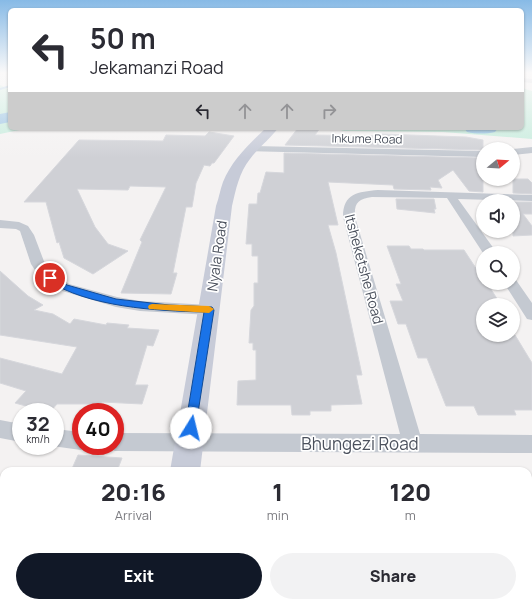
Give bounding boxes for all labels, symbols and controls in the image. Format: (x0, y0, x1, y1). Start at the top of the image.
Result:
text: 50 m (90, 19, 156, 57)
icon: left (24, 24, 76, 76)
text: Jekamanzi Road (90, 55, 224, 79)
icon: left (192, 100, 214, 122)
icon: ahead (234, 100, 256, 122)
icon: ahead (276, 100, 298, 122)
icon: right (318, 100, 340, 122)
street label: Inkume Road (331, 129, 403, 148)
north arrow (476, 142, 520, 186)
map controls (476, 142, 520, 342)
button: sound (476, 194, 520, 238)
street label: Itsheketshe Road (341, 212, 388, 326)
street label: Nyala Road (202, 219, 231, 293)
button: search (476, 246, 520, 290)
pin (33, 261, 67, 295)
icon: arrive (39, 267, 61, 289)
button: layers (476, 298, 520, 342)
speed limit sign: 40 (72, 403, 124, 455)
position arrow (170, 407, 212, 449)
text: 32 (26, 410, 50, 437)
text: km/h (26, 432, 50, 446)
street label: Bhungezi Road (301, 432, 419, 455)
text: 20:16 (101, 475, 166, 508)
text: 1 (272, 475, 283, 508)
text: 120 (390, 475, 431, 508)
text: Arrival (115, 506, 152, 524)
text: min (267, 506, 289, 524)
text: m (405, 506, 416, 524)
button: Exit (16, 553, 262, 599)
button: Share (270, 553, 516, 599)

